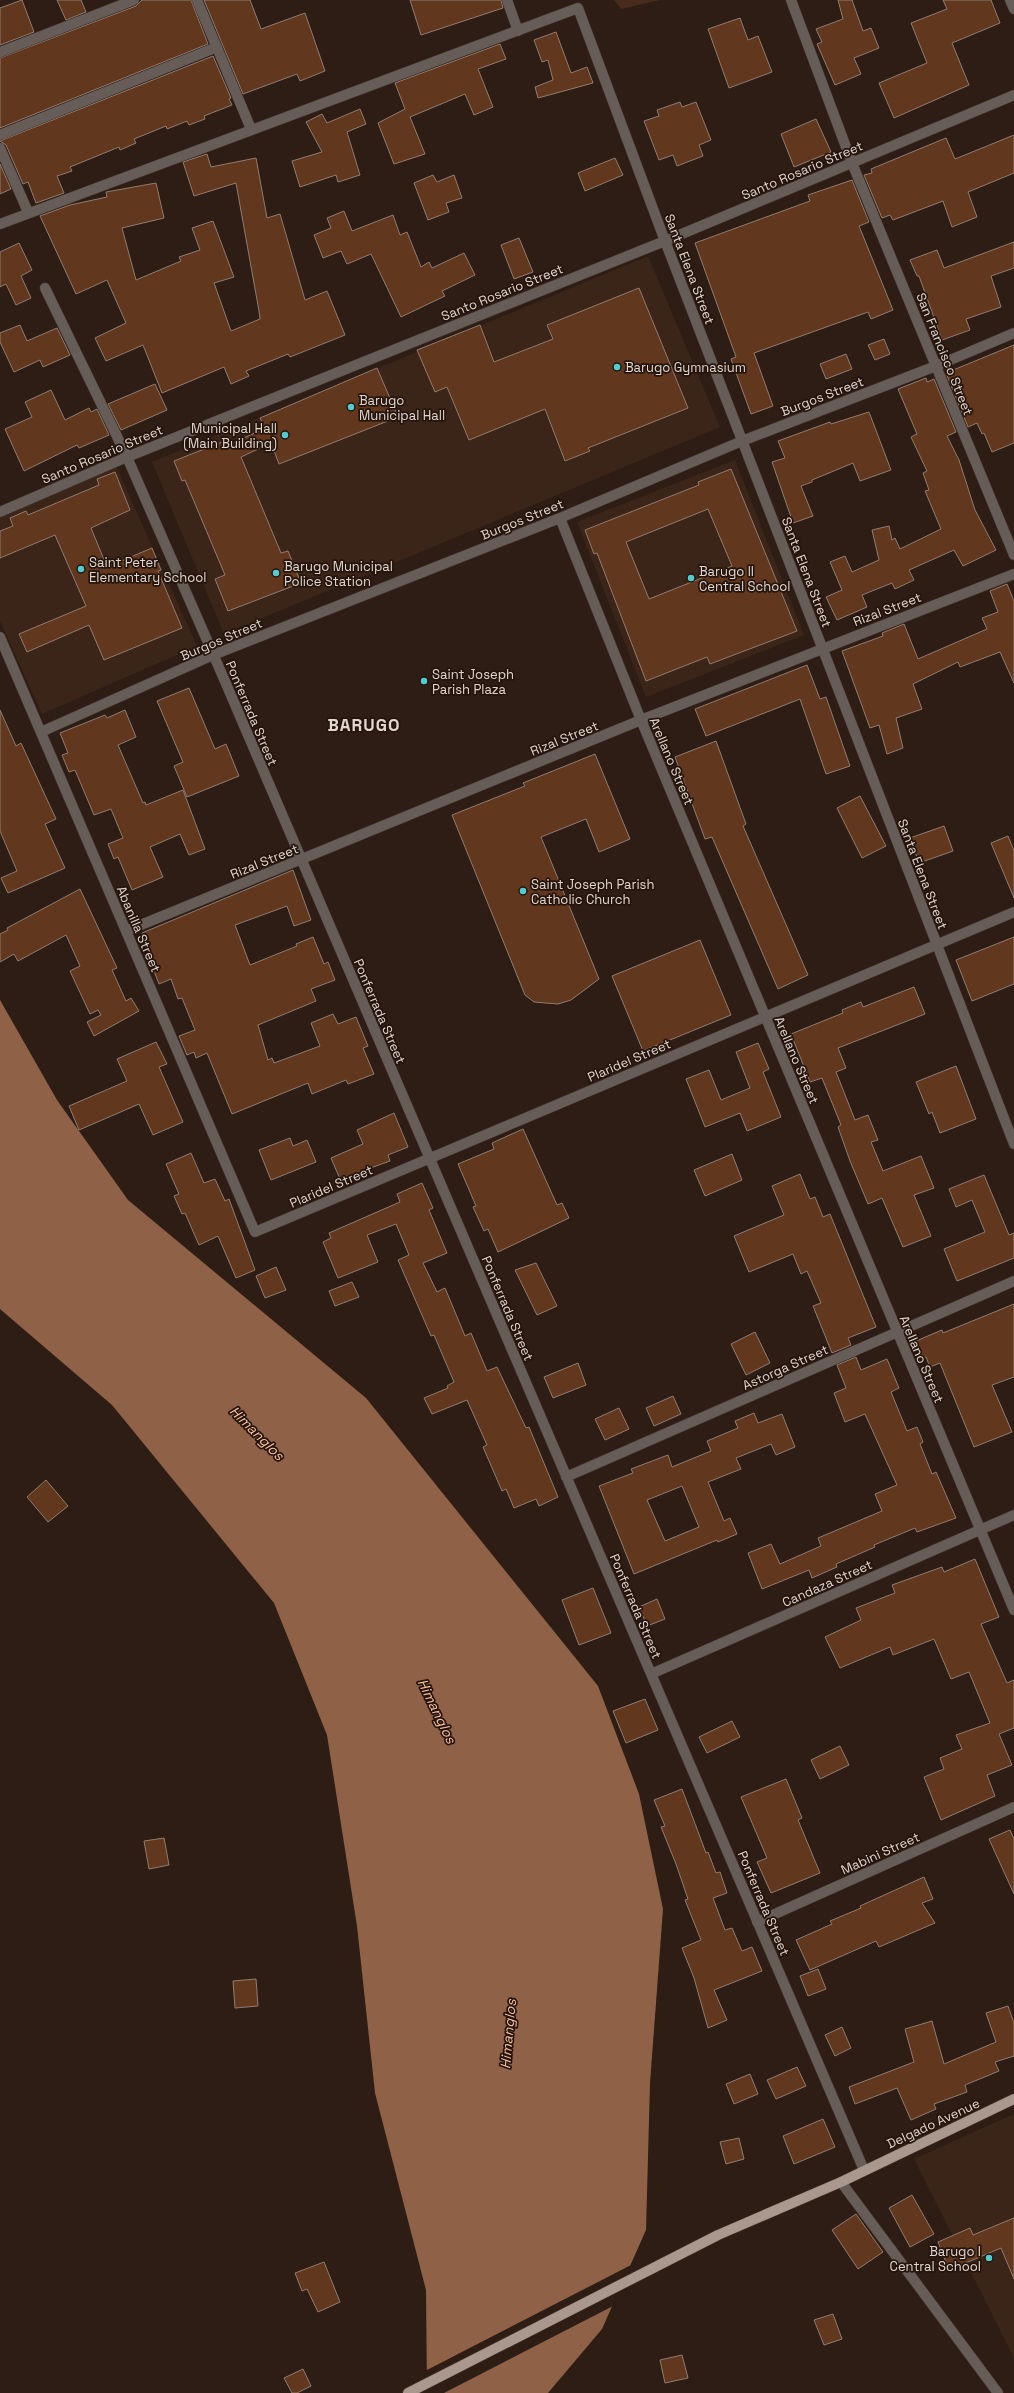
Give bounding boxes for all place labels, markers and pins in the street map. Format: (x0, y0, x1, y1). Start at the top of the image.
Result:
place label: Barugo Gymnasium (625, 359, 746, 376)
marker: Barugo Gymnasium (612, 362, 622, 372)
place label: Barugo Municipal Hall (359, 392, 445, 424)
marker: Barugo Municipal Hall (346, 402, 356, 412)
place label: Municipal Hall (Main Building) (183, 420, 277, 452)
marker: Municipal Hall (Main Building) (280, 430, 290, 440)
place label: Saint Peter Elementary School (89, 554, 206, 586)
place label: Barugo Municipal Police Station (284, 558, 393, 590)
place label: Barugo II Central School (699, 563, 790, 595)
marker: Saint Peter Elementary School (76, 564, 86, 574)
marker: Barugo Municipal Police Station (271, 568, 281, 578)
marker: Barugo II Central School (686, 573, 696, 583)
place label: Saint Joseph Parish Plaza (432, 666, 514, 698)
marker: Saint Joseph Parish Plaza (419, 676, 429, 686)
place label: Saint Joseph Parish Catholic Church (531, 876, 654, 908)
marker: Saint Joseph Parish Catholic Church (518, 886, 528, 896)
place label: Barugo I Central School (890, 2243, 981, 2275)
marker: Barugo I Central School (984, 2253, 994, 2263)

